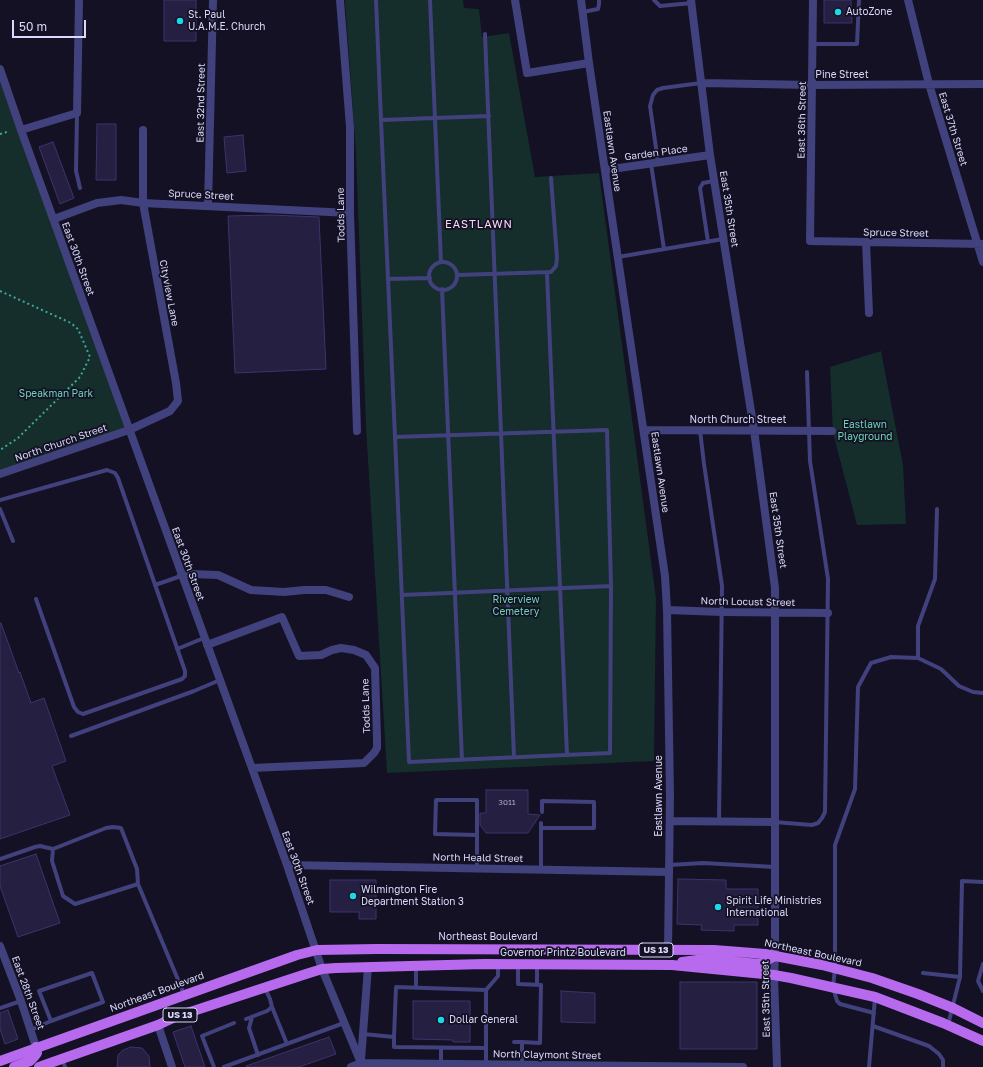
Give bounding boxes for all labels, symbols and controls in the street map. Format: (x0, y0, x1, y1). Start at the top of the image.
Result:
place label: AutoZone (846, 6, 892, 18)
marker: AutoZone (833, 7, 843, 17)
place label: St. Paul U.A.M.E. Church (188, 9, 265, 32)
scale bar (14, 12, 88, 38)
marker: St. Paul U.A.M.E. Church (175, 16, 185, 26)
text: 50 m (19, 19, 47, 34)
street label: East 32nd Street (194, 63, 208, 143)
street label: Pine Street (815, 69, 869, 81)
street label: East 36th Street (795, 81, 809, 159)
street label: East 37th Street (936, 90, 970, 168)
street label: Eastlawn Avenue (600, 110, 624, 192)
street label: Garden Place (624, 143, 688, 163)
street label: East 35th Street (717, 170, 741, 248)
street label: Spruce Street (168, 187, 234, 203)
street label: Todds Lane (335, 187, 347, 243)
district label: EASTLAWN (445, 218, 513, 232)
street label: East 30th Street (59, 220, 97, 298)
street label: Spruce Street (863, 226, 929, 240)
street label: Cityview Lane (157, 259, 181, 327)
park label: Speakman Park (19, 388, 93, 400)
street label: North Church Street (690, 414, 786, 426)
park label: Eastlawn Playground (838, 419, 892, 442)
street label: North Church Street (13, 422, 109, 464)
street label: Eastlawn Avenue (648, 431, 672, 513)
street label: East 35th Street (767, 491, 789, 569)
street label: East 30th Street (169, 525, 207, 603)
park label: Riverview Cemetery (493, 594, 539, 618)
street label: North Locust Street (700, 595, 796, 609)
street label: Todds Lane (359, 678, 373, 734)
street label: Eastlawn Avenue (653, 755, 665, 837)
house number: 3011 (498, 797, 516, 807)
street label: East 30th Street (279, 829, 317, 907)
street label: North Heald Street (433, 851, 523, 865)
place label: Wilmington Fire Department Station 3 (361, 884, 464, 908)
marker: Wilmington Fire Department Station 3 (348, 891, 358, 901)
place label: Spirit Life Ministries International (726, 895, 822, 918)
marker: Spirit Life Ministries International (713, 902, 723, 912)
street label: Northeast Boulevard (438, 931, 538, 943)
street label: Northeast Boulevard (763, 937, 863, 969)
road number: US 13 (639, 943, 673, 957)
street label: Governor Printz Boulevard (500, 947, 626, 959)
street label: East 28th Street (9, 954, 47, 1032)
street label: East 35th Street (759, 960, 773, 1038)
street label: Northeast Boulevard (108, 969, 206, 1015)
road number: US 13 (163, 1008, 197, 1022)
place label: Dollar General (449, 1014, 518, 1026)
marker: Dollar General (436, 1015, 446, 1025)
street label: North Claymont Street (493, 1048, 601, 1062)

